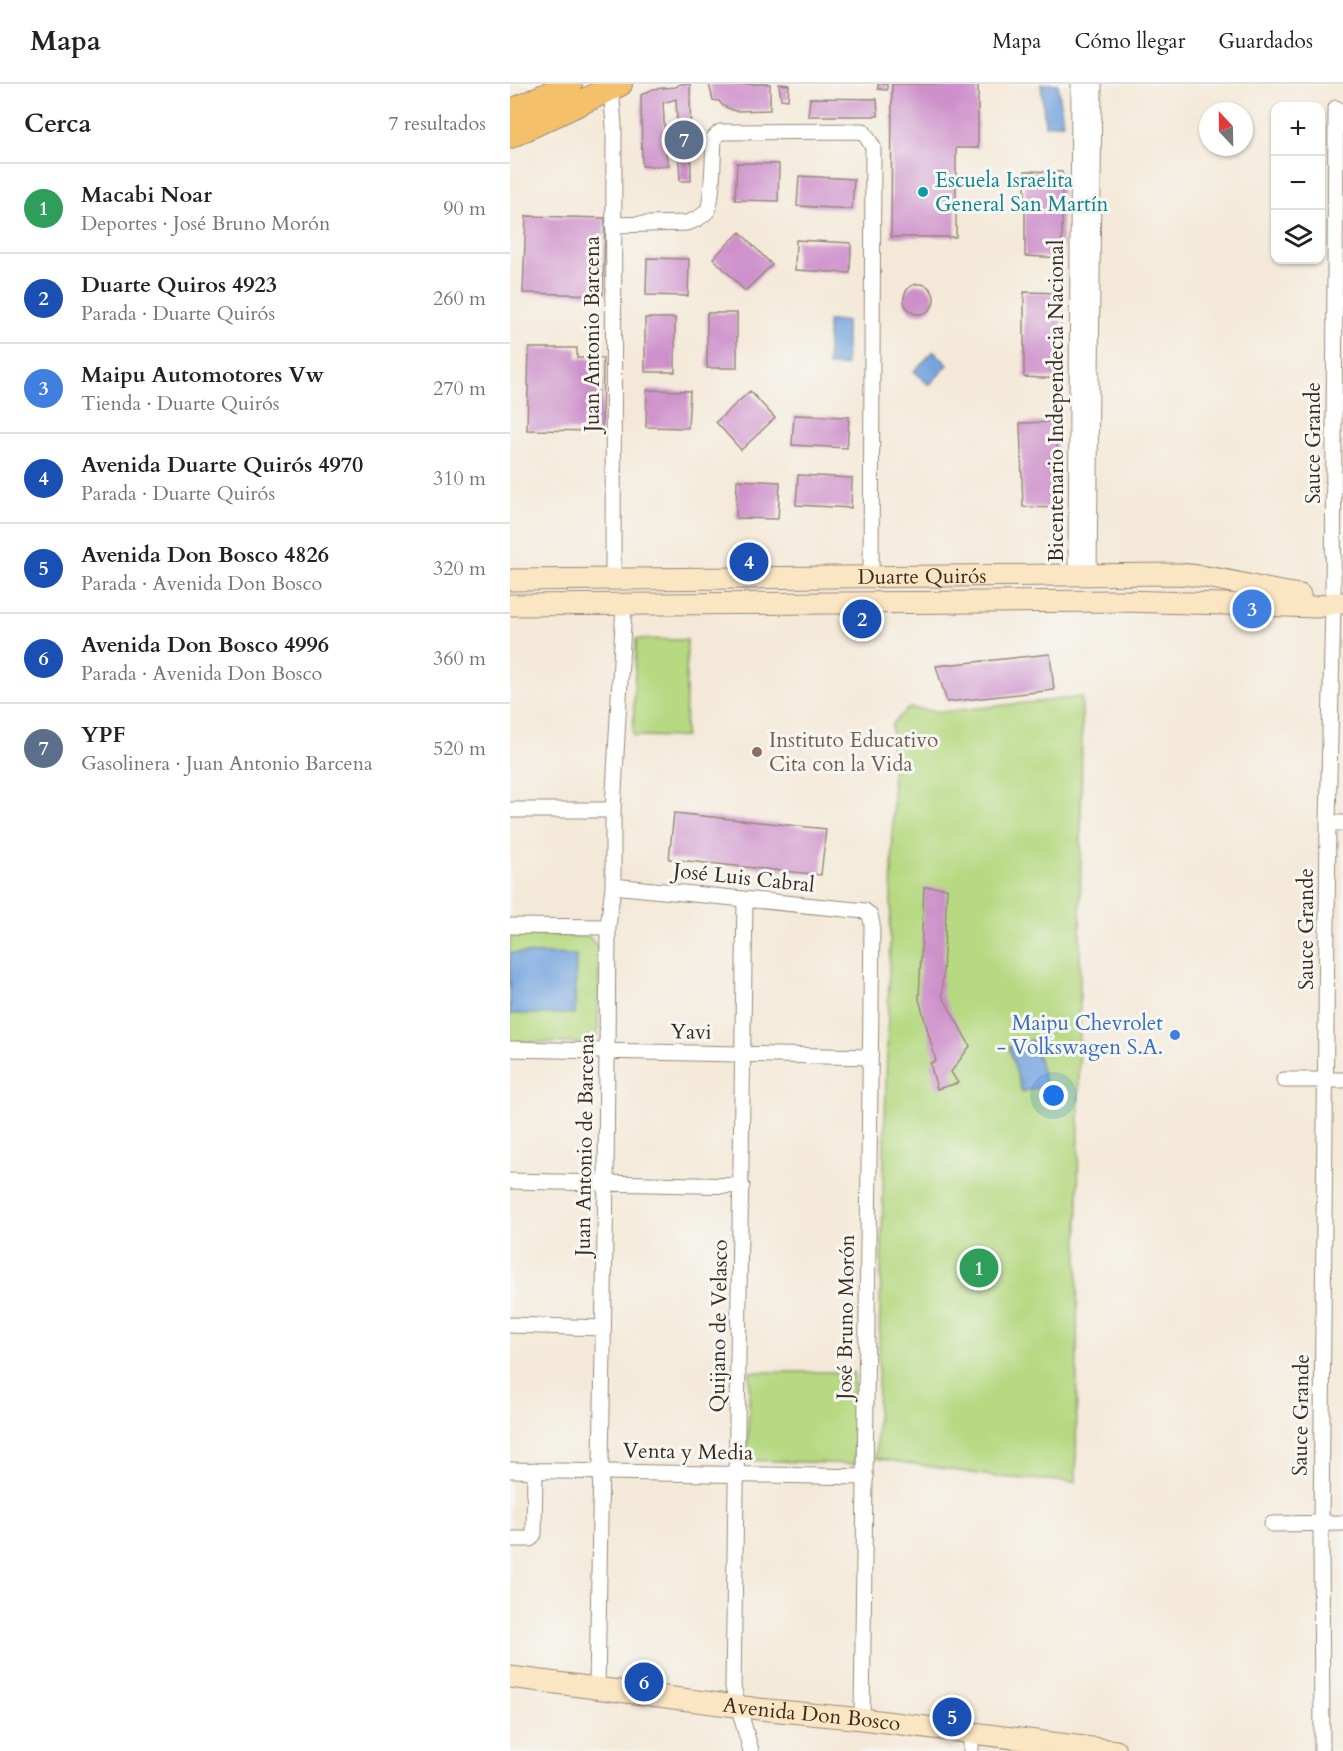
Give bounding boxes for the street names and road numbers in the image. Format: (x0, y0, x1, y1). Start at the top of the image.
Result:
street label: Juan Antonio Barcena (578, 236, 607, 435)
street label: Bicentenario Independecia Nacional (1042, 240, 1071, 562)
street label: Sauce Grande (1299, 382, 1328, 504)
street label: Duarte Quirós (857, 561, 987, 591)
street label: José Luis Cabral (669, 856, 816, 900)
street label: Sauce Grande (1292, 868, 1321, 990)
street label: Yavi (670, 1017, 712, 1047)
street label: Juan Antonio de Barcena (569, 1034, 601, 1259)
street label: José Bruno Morón (830, 1234, 862, 1403)
street label: Quijano de Velasco (703, 1239, 735, 1413)
street label: Sauce Grande (1285, 1354, 1317, 1476)
street label: Venta y Media (623, 1436, 753, 1468)
street label: Avenida Don Bosco (721, 1690, 902, 1738)

